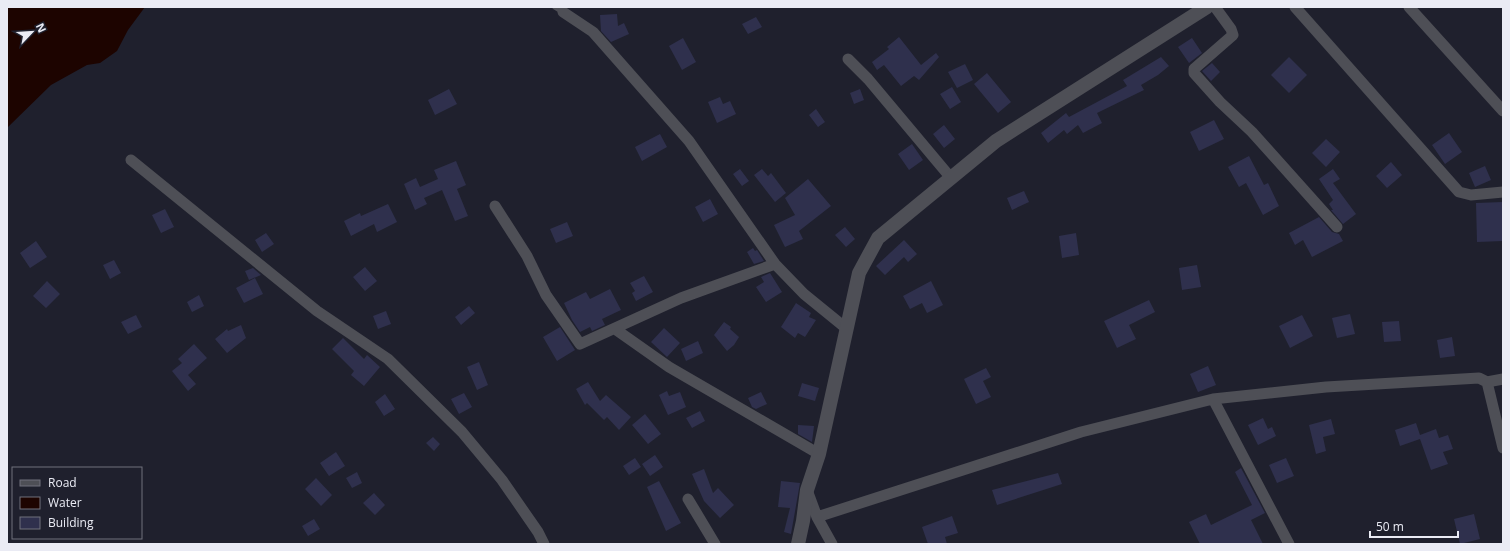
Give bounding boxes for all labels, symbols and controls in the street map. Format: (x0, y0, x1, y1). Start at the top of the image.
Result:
north arrow (12, 12, 52, 52)
text: N (33, 20, 50, 35)
legend (12, 467, 142, 539)
text: Road (48, 474, 77, 491)
text: Water (48, 494, 82, 511)
scale bar (1370, 513, 1458, 539)
text: Building (48, 514, 94, 531)
text: 50 m (1376, 518, 1404, 535)

